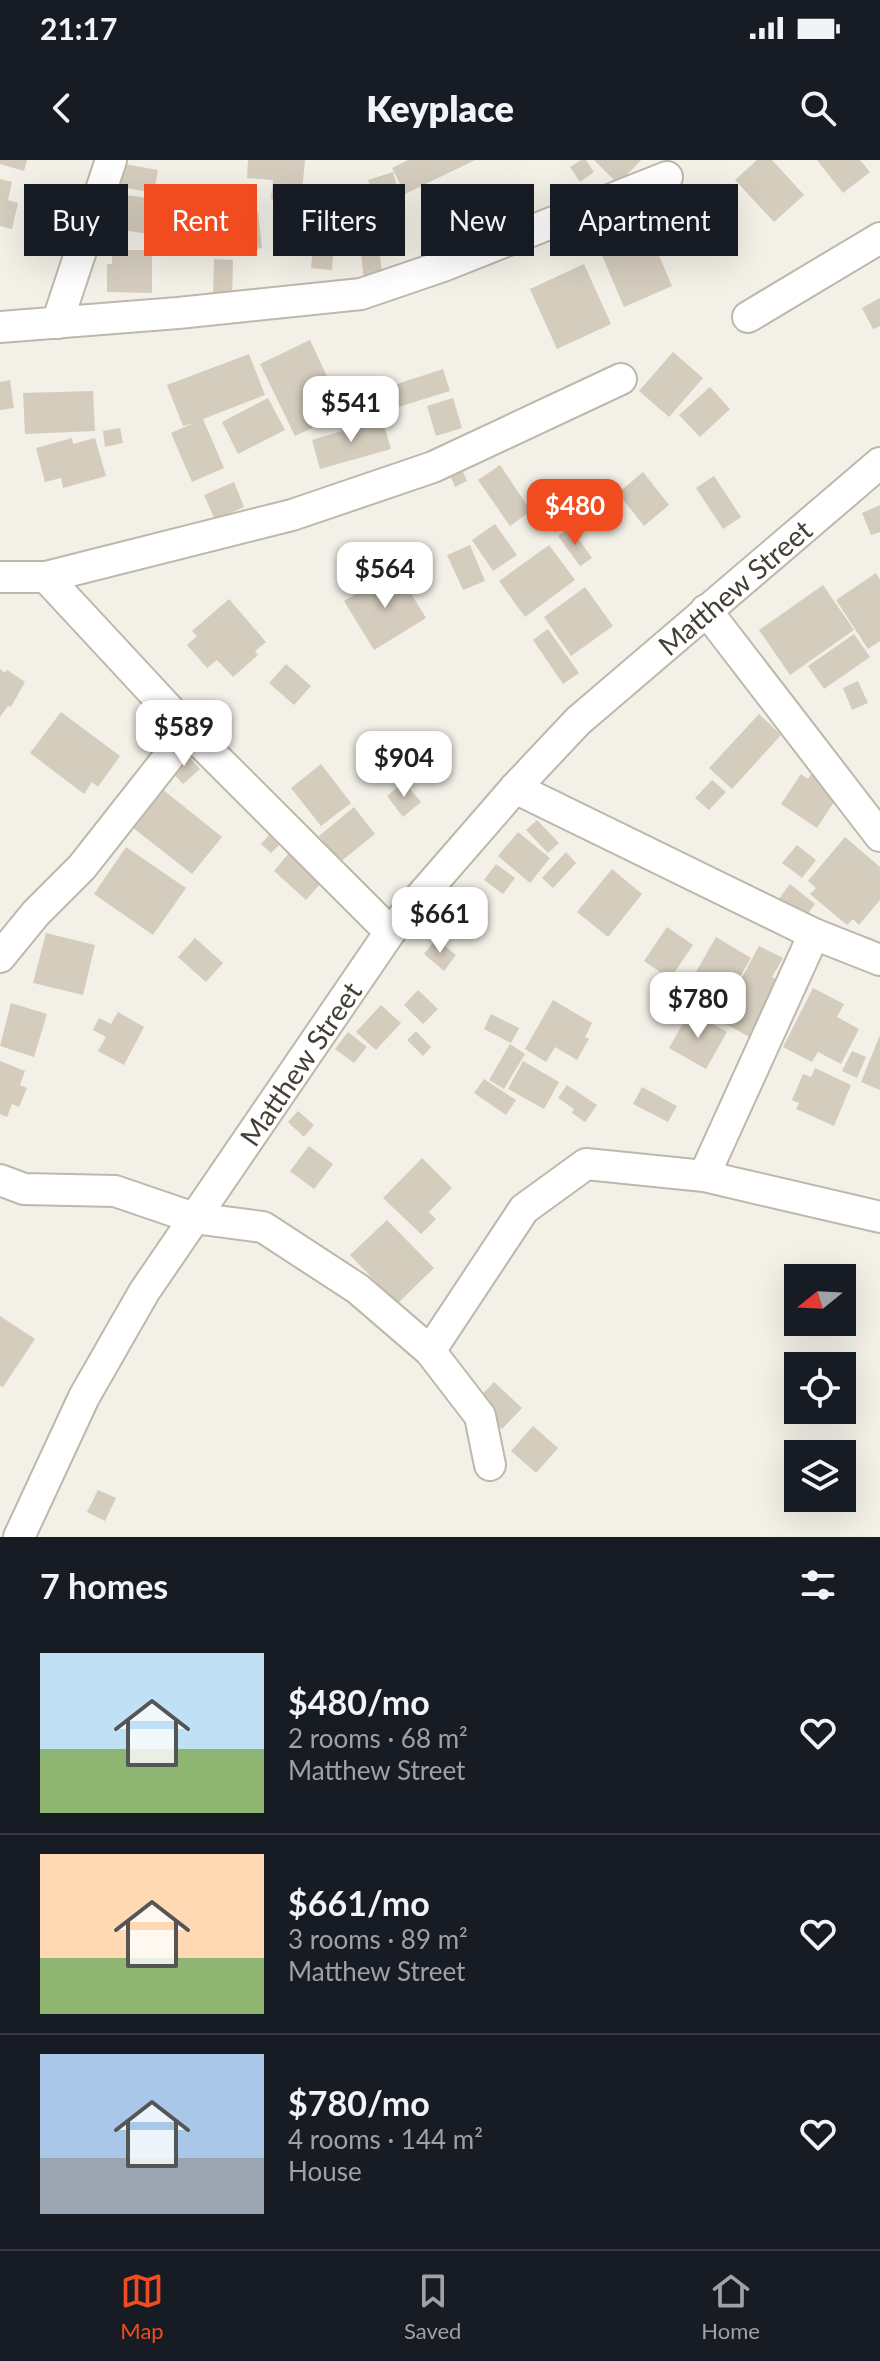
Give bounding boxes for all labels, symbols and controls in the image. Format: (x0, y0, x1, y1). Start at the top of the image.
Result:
text: 21:17 (40, 10, 117, 46)
icon: back (40, 86, 84, 130)
text: Keyplace (366, 86, 514, 130)
icon: search (796, 86, 840, 130)
chip: Buy (24, 184, 128, 256)
chip: Rent (144, 184, 257, 256)
chip: Filters (273, 184, 405, 256)
chip: New (421, 184, 534, 256)
chip: Apartment (550, 184, 738, 256)
pin: $541 (304, 376, 398, 444)
text: $541 (321, 386, 381, 418)
pin: $480 (528, 479, 622, 547)
text: $480 (545, 489, 605, 521)
street label: Matthew Street (651, 512, 818, 662)
pin: $564 (338, 542, 432, 610)
text: $564 (355, 552, 415, 584)
pin: $589 (137, 700, 231, 768)
text: $589 (154, 710, 214, 742)
pin: $904 (357, 731, 451, 799)
text: $904 (374, 741, 434, 773)
pin: $661 (393, 887, 487, 955)
text: $661 (410, 897, 470, 929)
pin: $780 (651, 972, 745, 1040)
street label: Matthew Street (232, 975, 368, 1152)
text: $780 (668, 982, 728, 1014)
north arrow (784, 1264, 856, 1336)
map controls (784, 1264, 856, 1512)
button: locate (784, 1352, 856, 1424)
button: layers (784, 1440, 856, 1512)
icon: filters (796, 1563, 840, 1607)
text: 7 homes (40, 1565, 168, 1606)
text: $480/mo (288, 1681, 430, 1722)
icon: home (104, 1685, 200, 1781)
icon: heart (796, 1711, 840, 1755)
text: 2 rooms · 68 m² (288, 1722, 468, 1754)
text: Matthew Street (288, 1754, 465, 1786)
text: $661/mo (288, 1882, 430, 1923)
icon: home (104, 1886, 200, 1982)
icon: heart (796, 1912, 840, 1956)
text: 3 rooms · 89 m² (288, 1923, 468, 1955)
text: Matthew Street (288, 1955, 465, 1987)
text: $780/mo (288, 2082, 430, 2123)
icon: home (104, 2086, 200, 2182)
icon: heart (796, 2112, 840, 2156)
text: 4 rooms · 144 m² (288, 2123, 483, 2155)
text: House (288, 2155, 362, 2187)
tab: Map (120, 2269, 164, 2344)
tab: Saved (404, 2269, 461, 2344)
tab: Home (701, 2269, 760, 2344)

